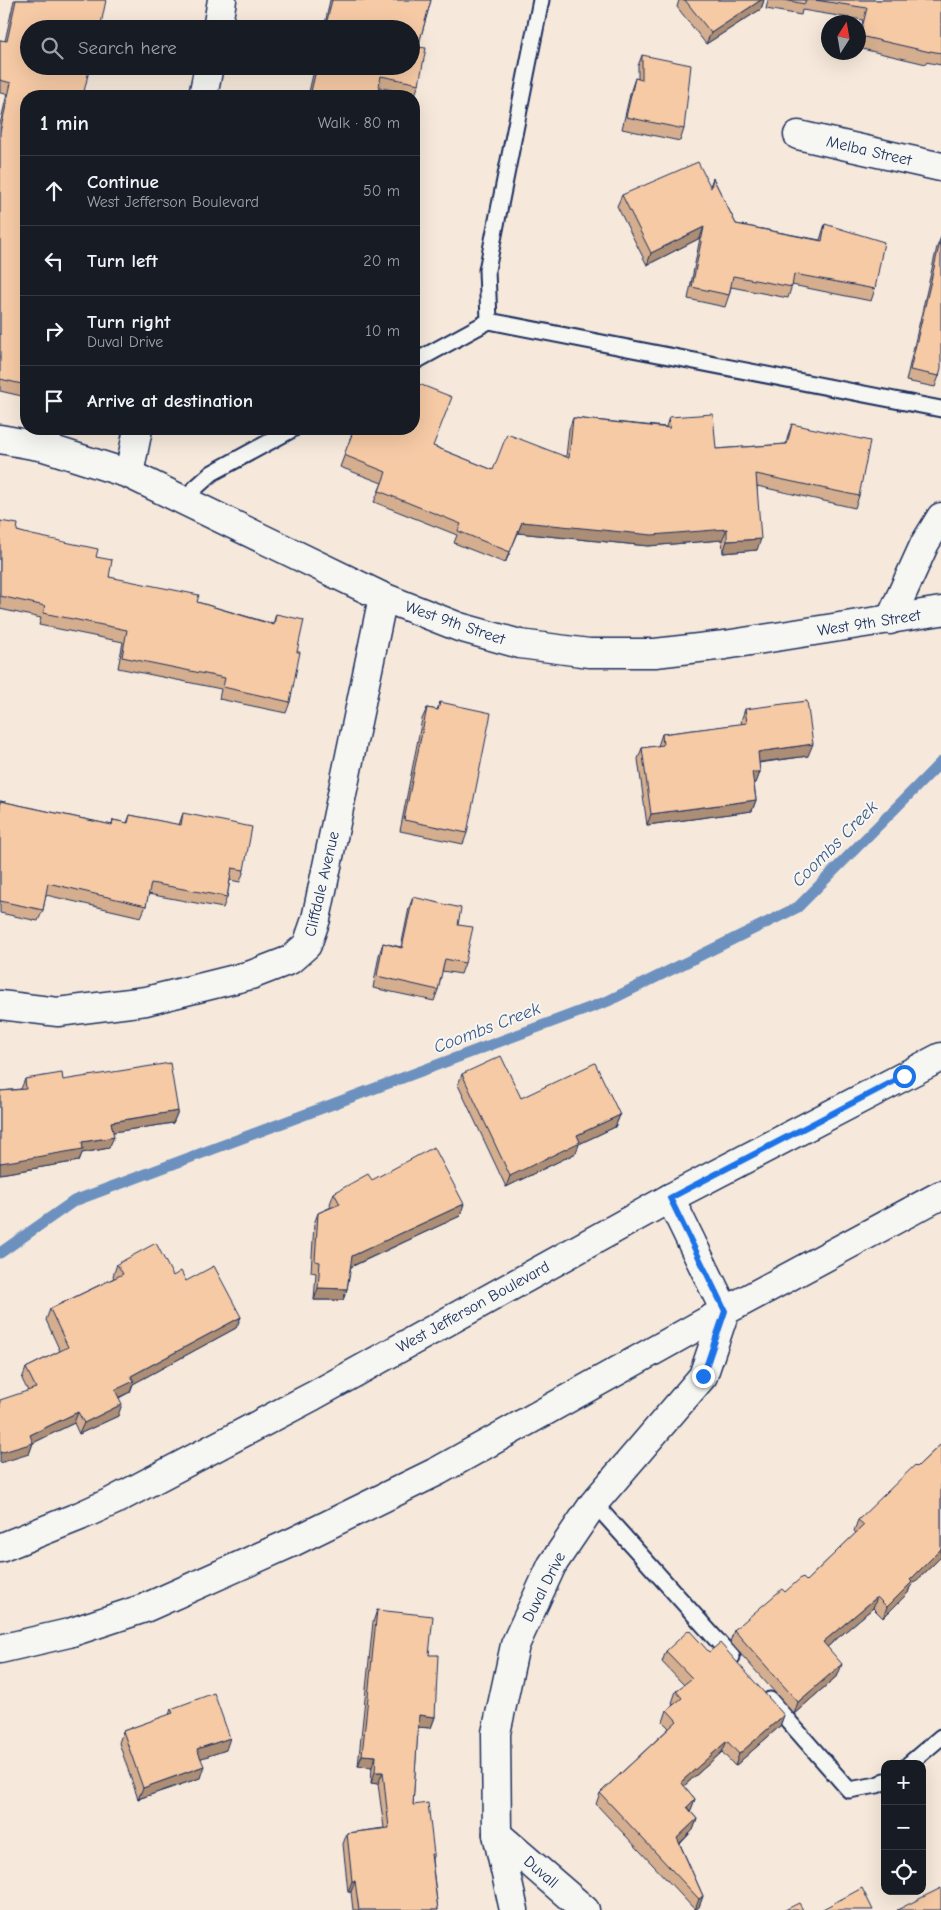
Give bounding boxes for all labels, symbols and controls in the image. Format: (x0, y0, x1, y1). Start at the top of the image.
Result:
north arrow (821, 15, 866, 60)
search box (20, 20, 420, 75)
icon: search (38, 34, 66, 62)
text: Search here (78, 37, 177, 59)
text: 1 min (40, 111, 89, 135)
text: Walk · 80 m (318, 114, 400, 132)
street label: Melba Street (825, 132, 914, 170)
text: Continue (87, 171, 159, 193)
icon: ahead (40, 177, 68, 205)
text: 50 m (363, 182, 400, 200)
text: West Jefferson Boulevard (87, 193, 259, 211)
icon: left (40, 247, 68, 275)
text: Turn left (87, 250, 158, 272)
text: 20 m (363, 252, 400, 270)
text: Turn right (87, 311, 171, 333)
icon: right (40, 317, 68, 345)
text: 10 m (365, 322, 400, 340)
text: Duval Drive (87, 333, 163, 351)
icon: arrive (40, 387, 68, 415)
text: Arrive at destination (87, 390, 253, 412)
street label: West 9th Street (403, 597, 508, 649)
street label: West 9th Street (816, 606, 922, 640)
water label: Coombs Creek (788, 797, 882, 891)
street label: Cliffdale Avenue (301, 829, 343, 939)
water label: Coombs Creek (431, 998, 544, 1058)
route start (893, 1065, 916, 1088)
street label: West Jefferson Boulevard (393, 1257, 553, 1357)
route end (692, 1365, 715, 1388)
street label: Duval Drive (519, 1549, 569, 1625)
map controls (881, 1760, 926, 1895)
button: + (881, 1760, 926, 1805)
button: − (881, 1805, 926, 1850)
button: locate (881, 1850, 926, 1895)
street label: Duvall (520, 1852, 562, 1892)

